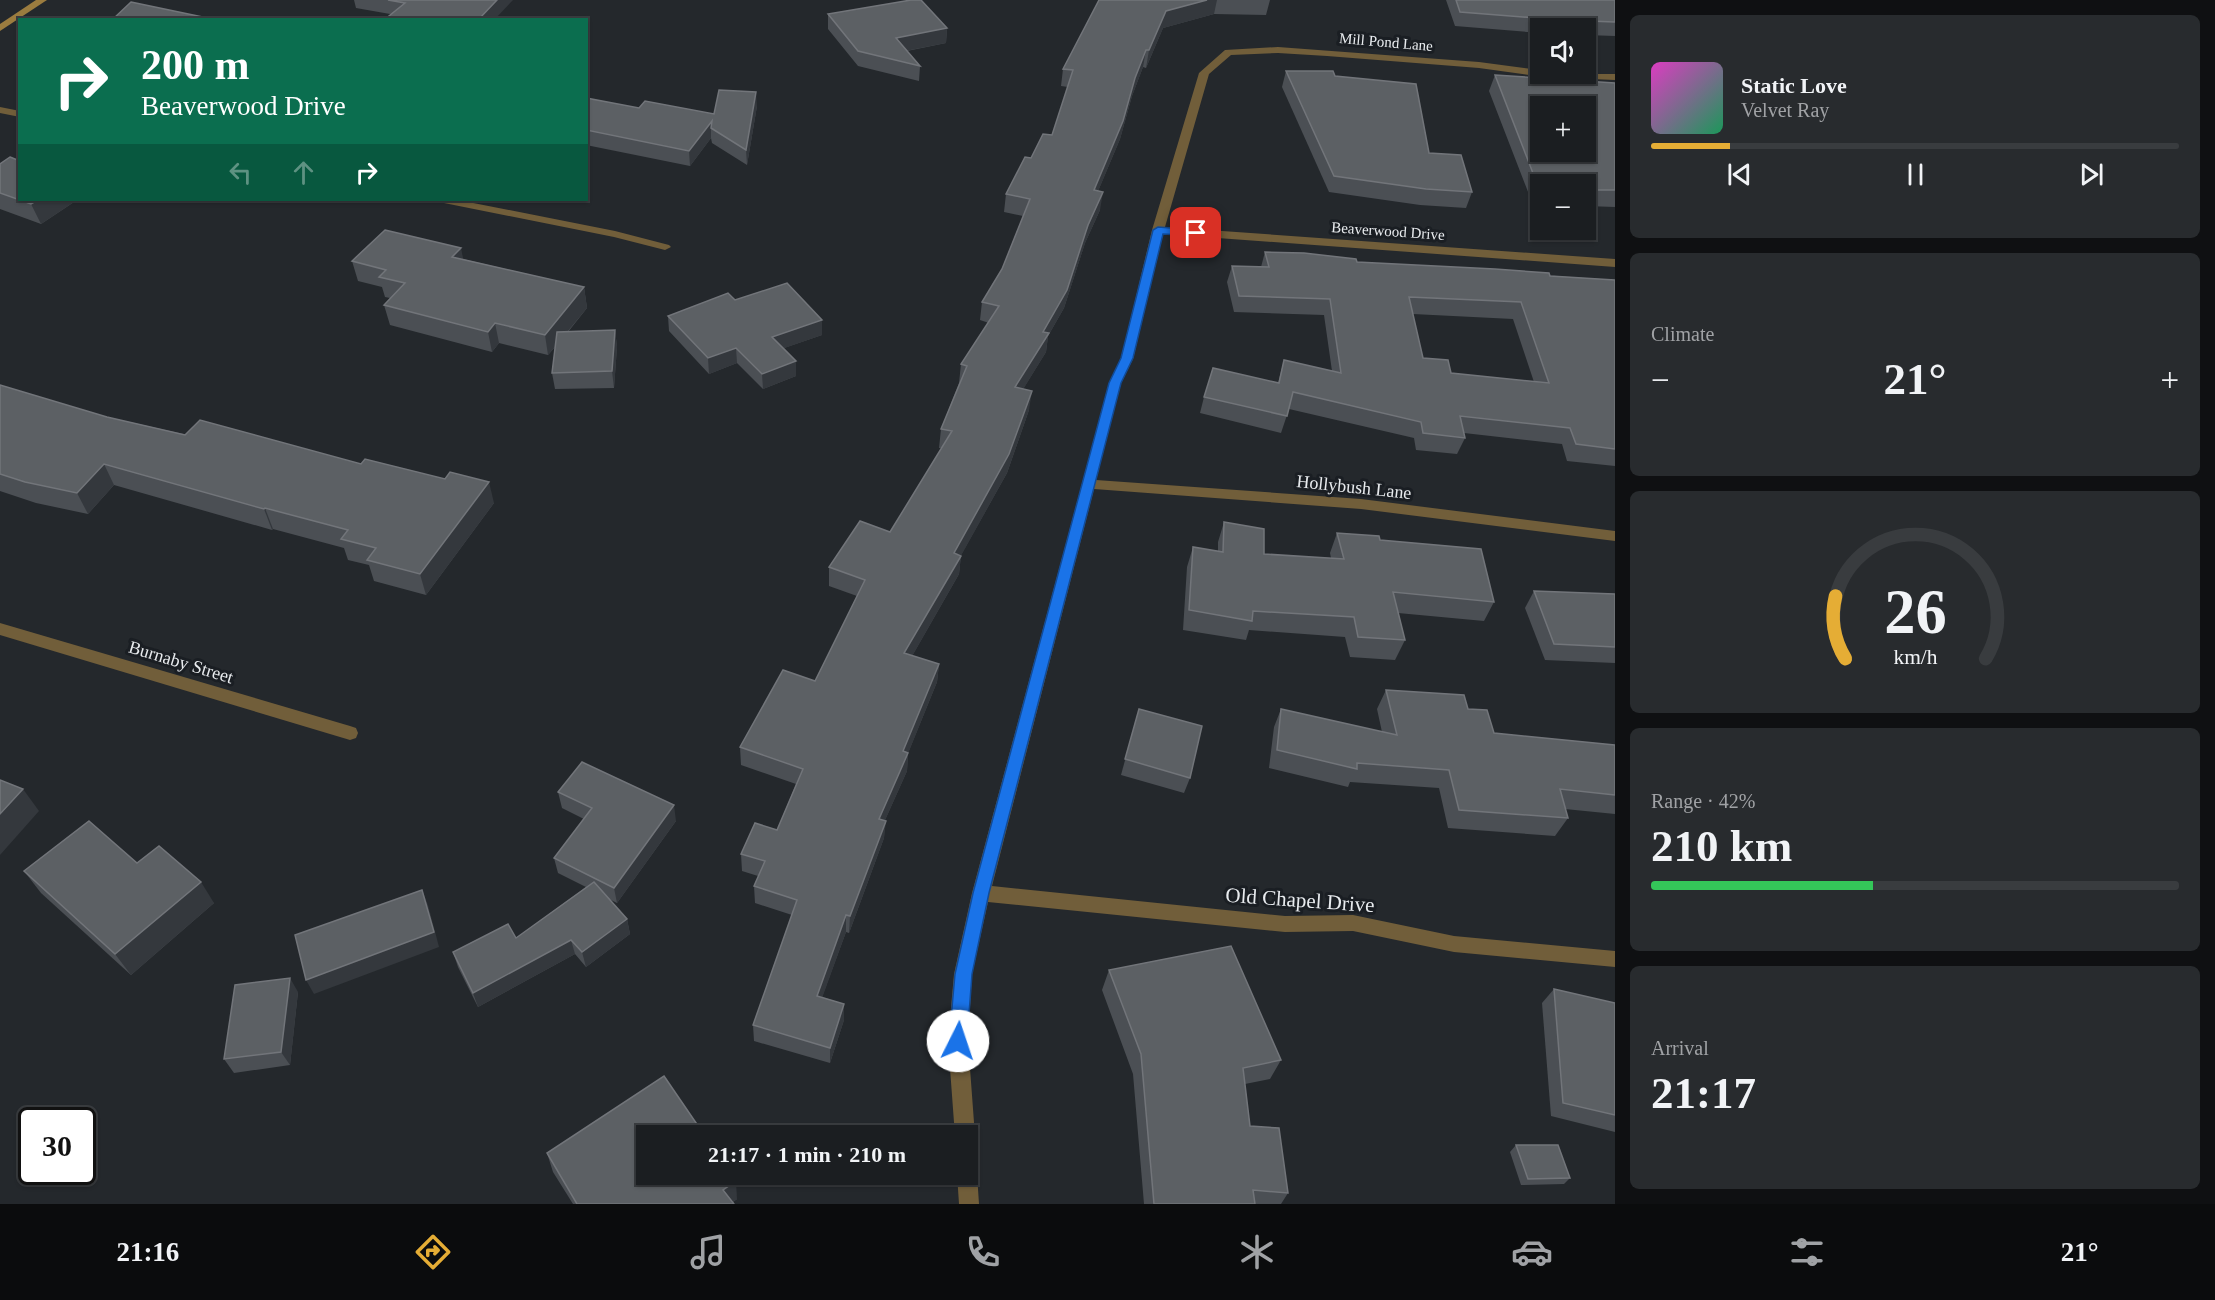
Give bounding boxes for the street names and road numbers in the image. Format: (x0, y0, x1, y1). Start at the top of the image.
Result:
street label: Mill Pond Lane (1338, 30, 1434, 54)
street label: Beaverwood Drive (1331, 219, 1446, 243)
street label: Hollybush Lane (1296, 471, 1412, 503)
street label: Burnaby Street (126, 637, 236, 687)
street label: Old Chapel Drive (1225, 883, 1375, 917)

